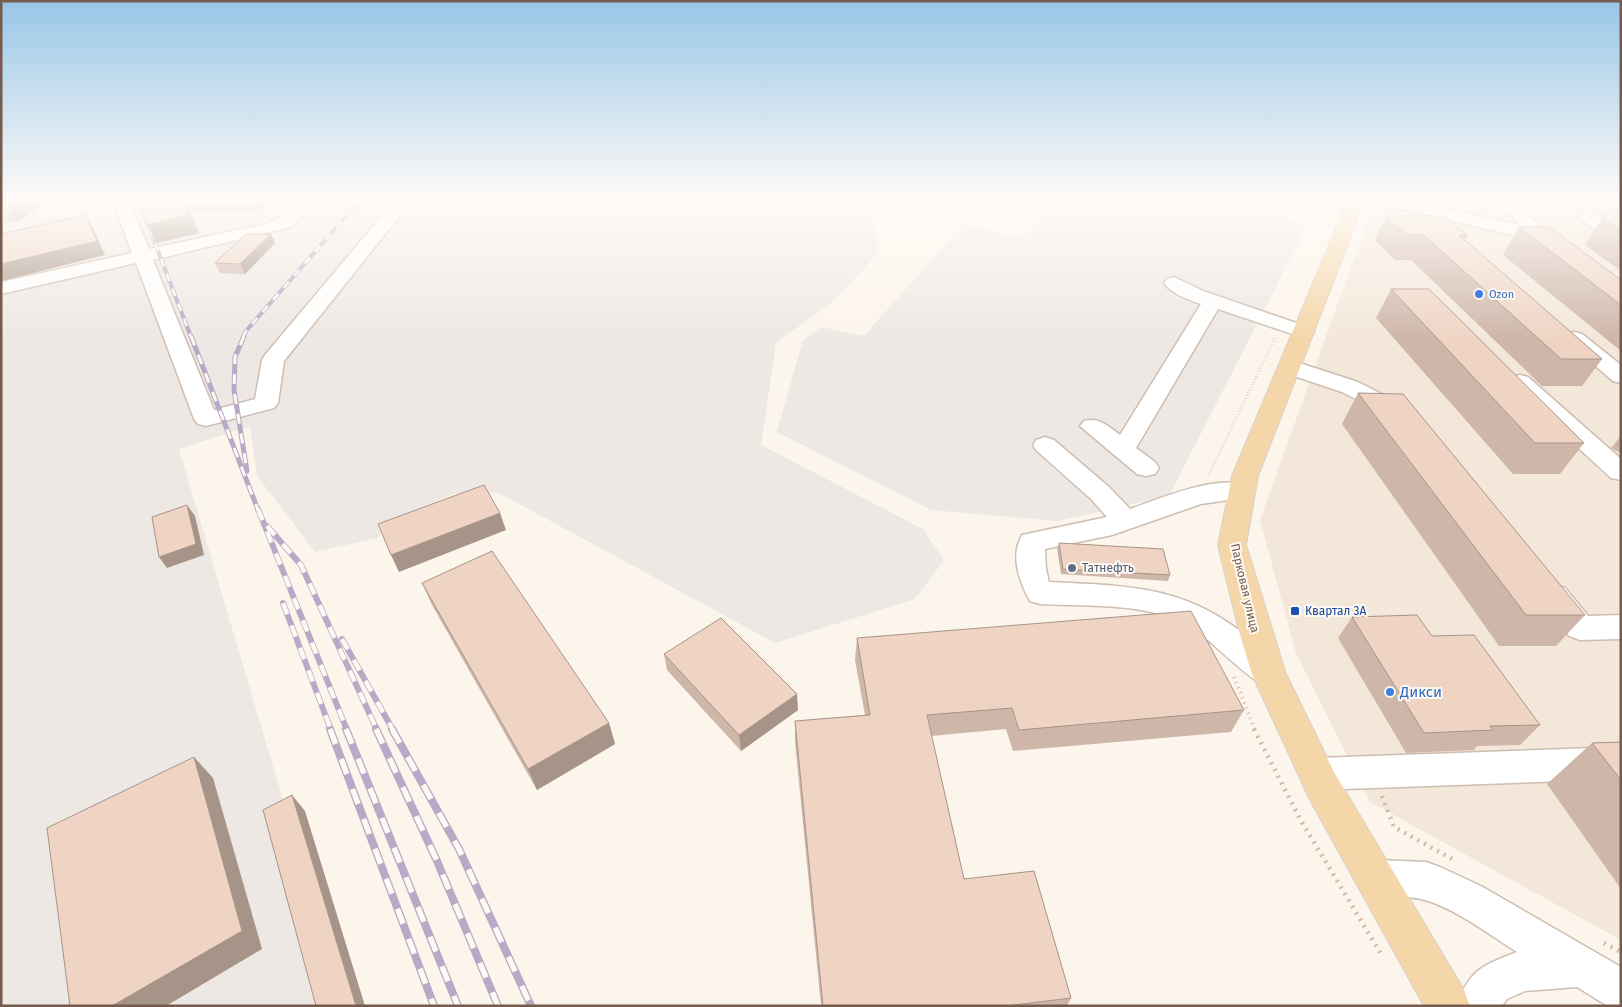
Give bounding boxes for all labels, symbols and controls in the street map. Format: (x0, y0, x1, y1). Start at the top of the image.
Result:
marker: Ozon (1473, 288, 1485, 300)
place label: Ozon (1489, 288, 1514, 301)
street label: Парковая улица (1228, 542, 1262, 634)
place label: Татнефть (1082, 561, 1134, 575)
marker: Татнефть (1066, 562, 1078, 574)
place label: Квартал 3А (1305, 604, 1367, 618)
marker: Квартал 3А (1289, 605, 1301, 617)
place label: Дикси (1399, 683, 1442, 701)
marker: Дикси (1384, 686, 1396, 698)

